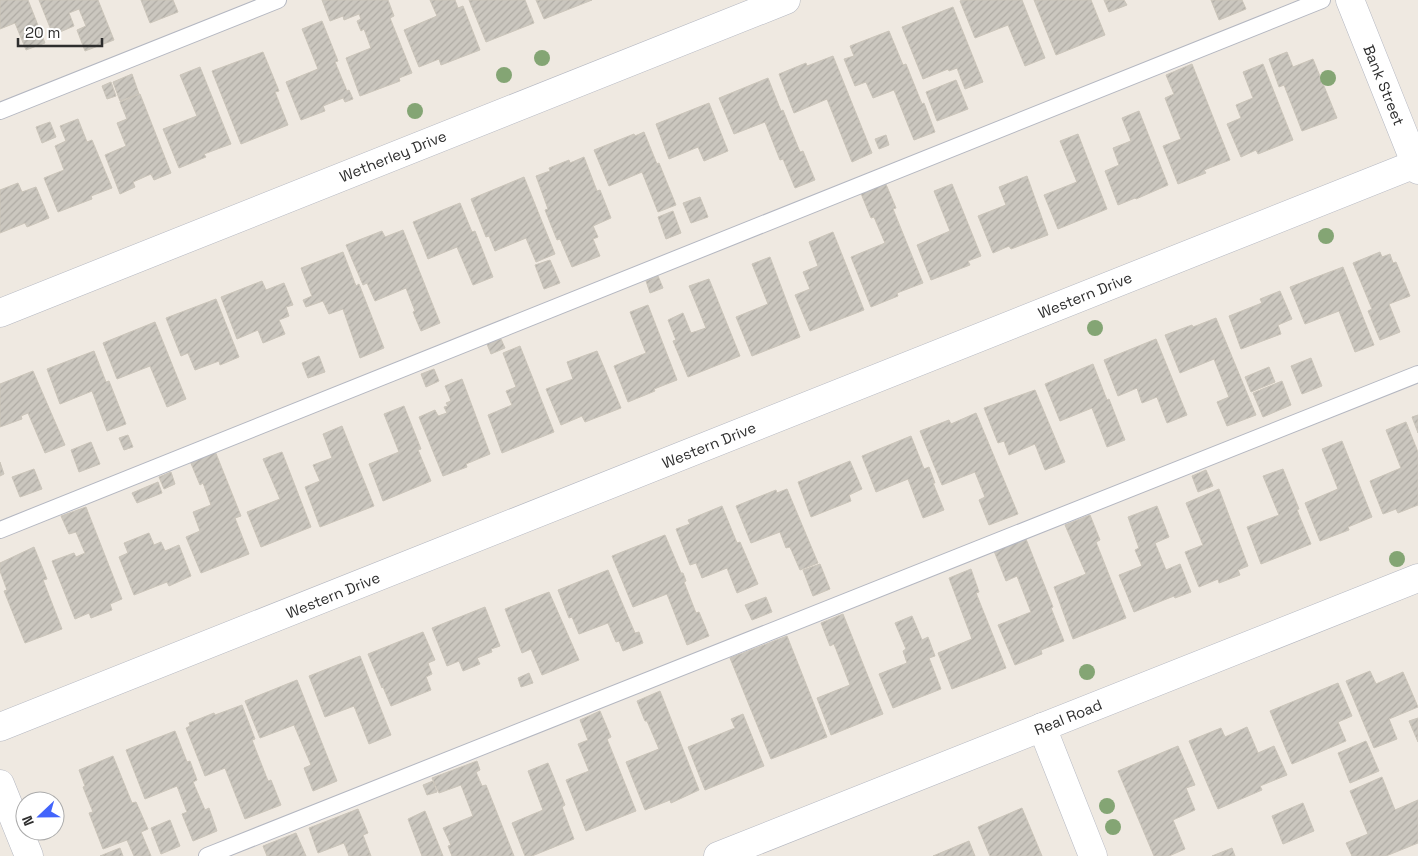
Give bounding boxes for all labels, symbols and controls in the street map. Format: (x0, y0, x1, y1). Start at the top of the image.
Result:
scale bar (18, 15, 101, 47)
text: 20 m (25, 23, 60, 42)
street label: Bank Street (1359, 42, 1409, 128)
street label: Wetherley Drive (337, 126, 449, 186)
street label: Western Drive (1035, 267, 1135, 322)
street label: Western Drive (659, 417, 759, 472)
street label: Western Drive (283, 567, 383, 622)
street label: Real Road (1031, 695, 1105, 739)
north arrow (15, 791, 65, 841)
text: N (18, 813, 38, 829)

